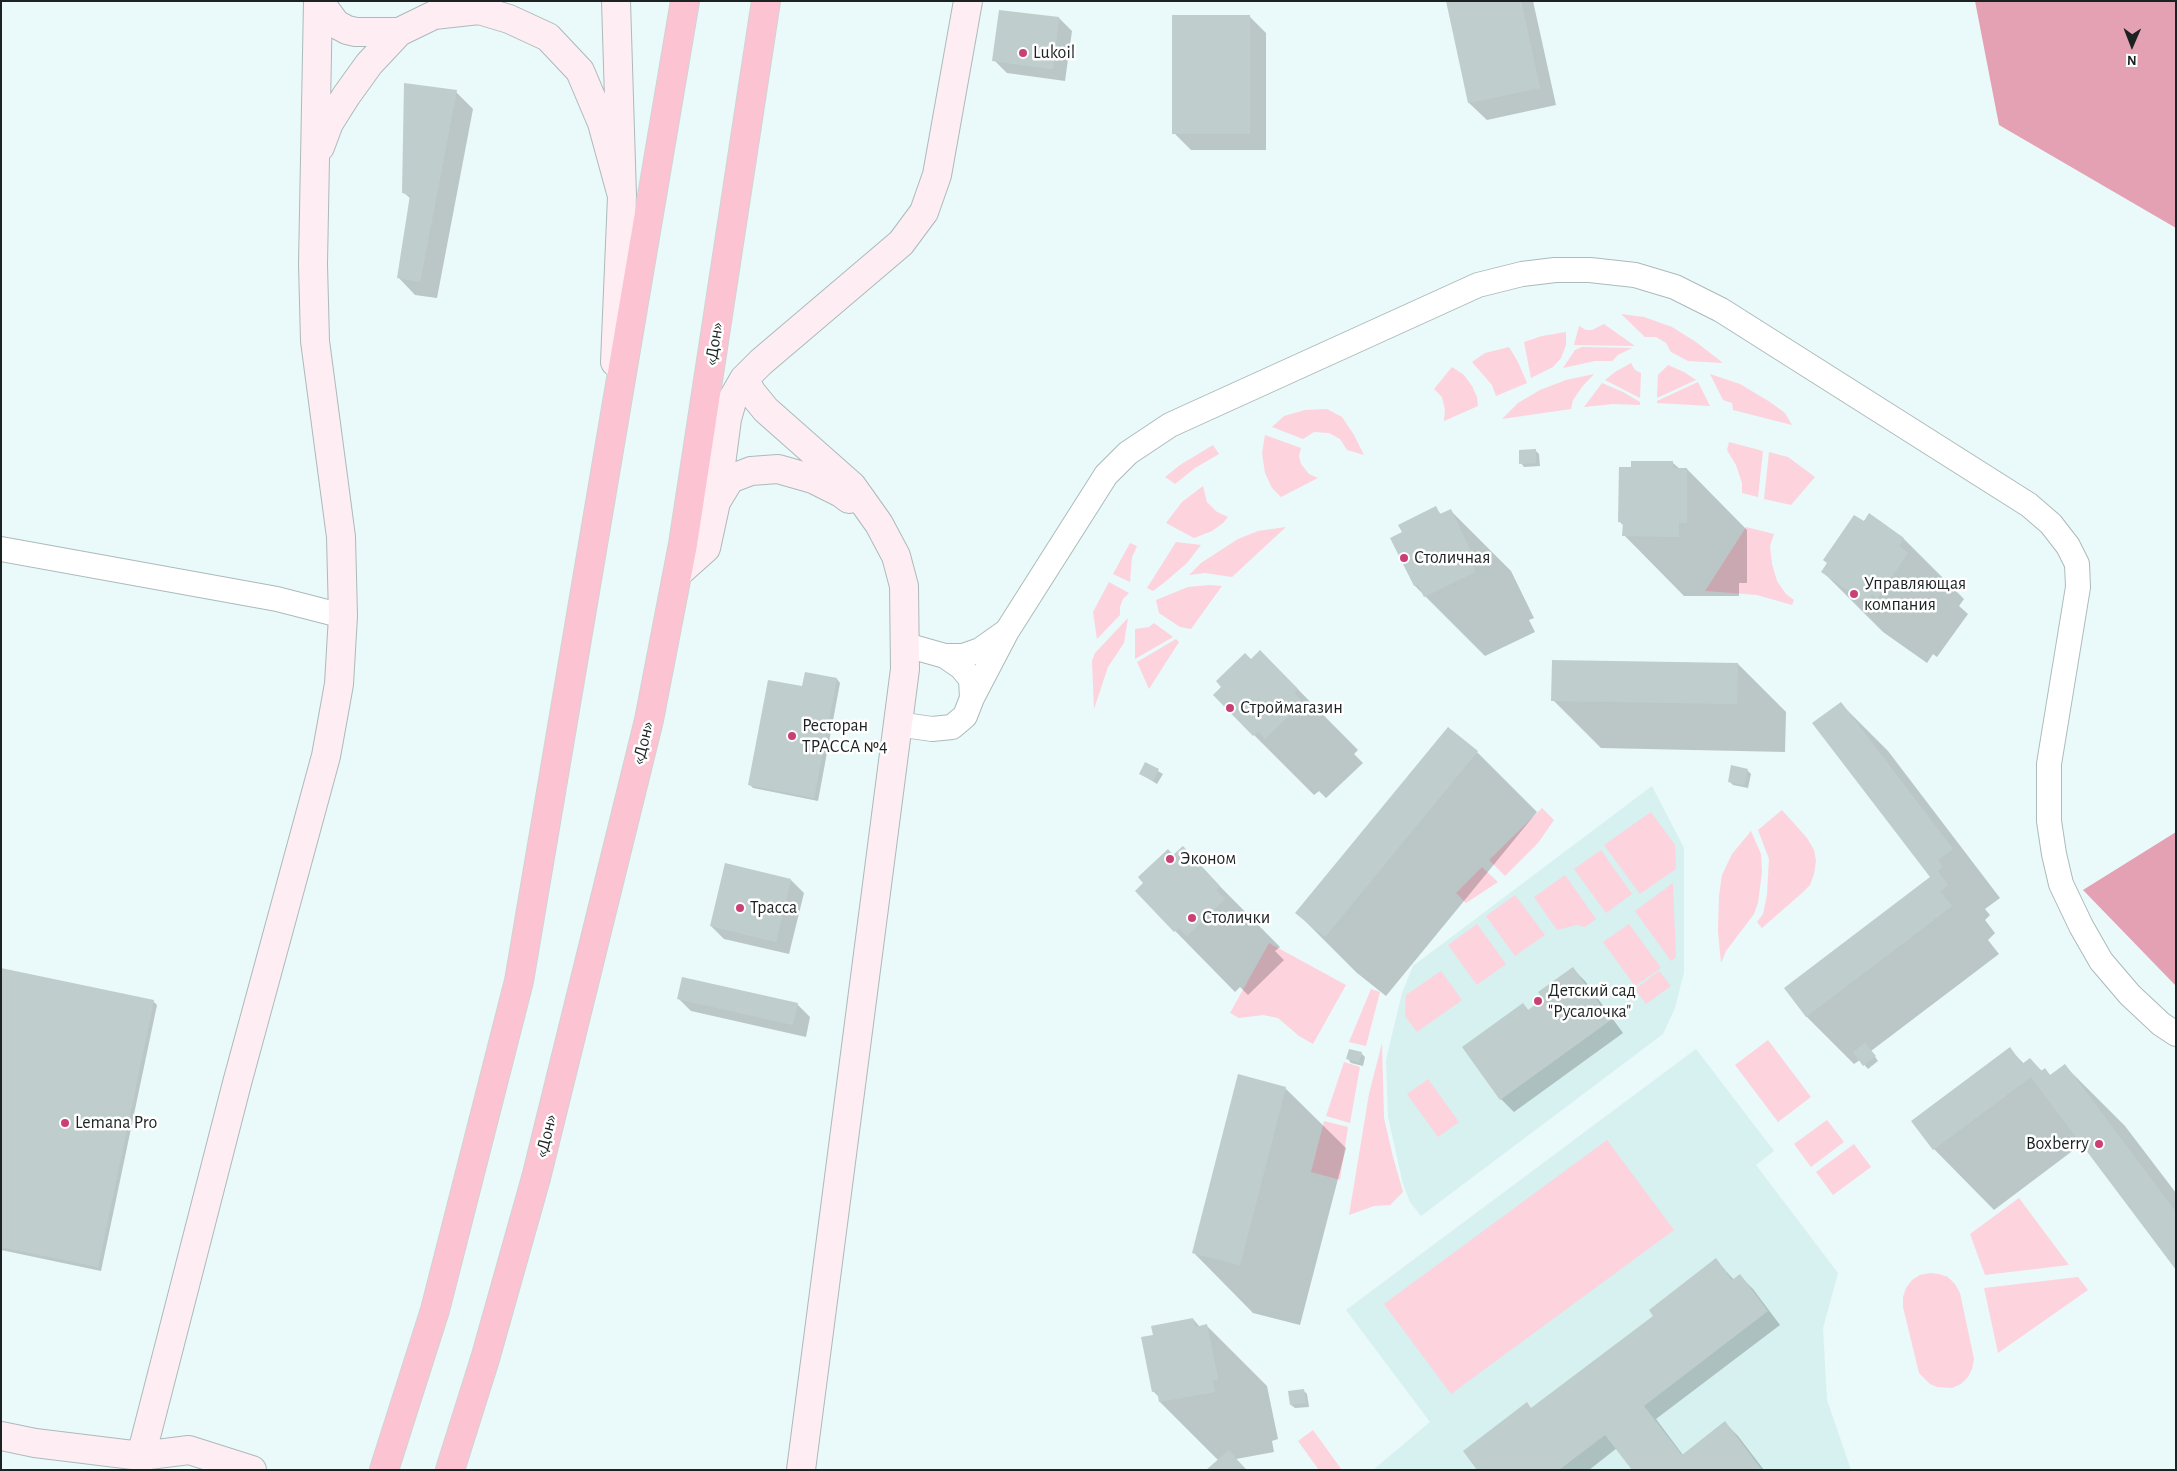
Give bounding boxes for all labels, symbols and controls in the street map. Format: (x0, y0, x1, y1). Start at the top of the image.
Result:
north arrow (2107, 20, 2157, 70)
place label: Lukoil (1033, 42, 1075, 64)
marker: Lukoil (1017, 47, 1029, 59)
text: N (2127, 53, 2137, 67)
street label: «Дон» (700, 321, 728, 367)
place label: Столичная (1414, 547, 1491, 569)
marker: Столичная (1398, 552, 1410, 564)
place label: Управляющая компания (1864, 573, 1966, 616)
marker: Управляющая компания (1848, 588, 1860, 600)
place label: Строймагазин (1240, 697, 1343, 719)
marker: Строймагазин (1224, 702, 1236, 714)
place label: Ресторан ТРАССА №4 (802, 715, 888, 758)
street label: «Дон» (627, 719, 659, 767)
marker: Ресторан ТРАССА №4 (786, 730, 798, 742)
place label: Эконом (1180, 848, 1236, 870)
marker: Эконом (1164, 853, 1176, 865)
place label: Трасса (750, 897, 797, 919)
marker: Трасса (734, 902, 746, 914)
place label: Столички (1202, 907, 1270, 929)
marker: Столички (1186, 912, 1198, 924)
place label: Детский сад "Русалочка" (1548, 980, 1636, 1022)
marker: Детский сад "Русалочка" (1532, 995, 1544, 1007)
place label: Lemana Pro (75, 1112, 157, 1134)
street label: «Дон» (530, 1112, 562, 1160)
marker: Lemana Pro (59, 1117, 71, 1129)
place label: Boxberry (2026, 1133, 2089, 1155)
marker: Boxberry (2093, 1138, 2105, 1150)

